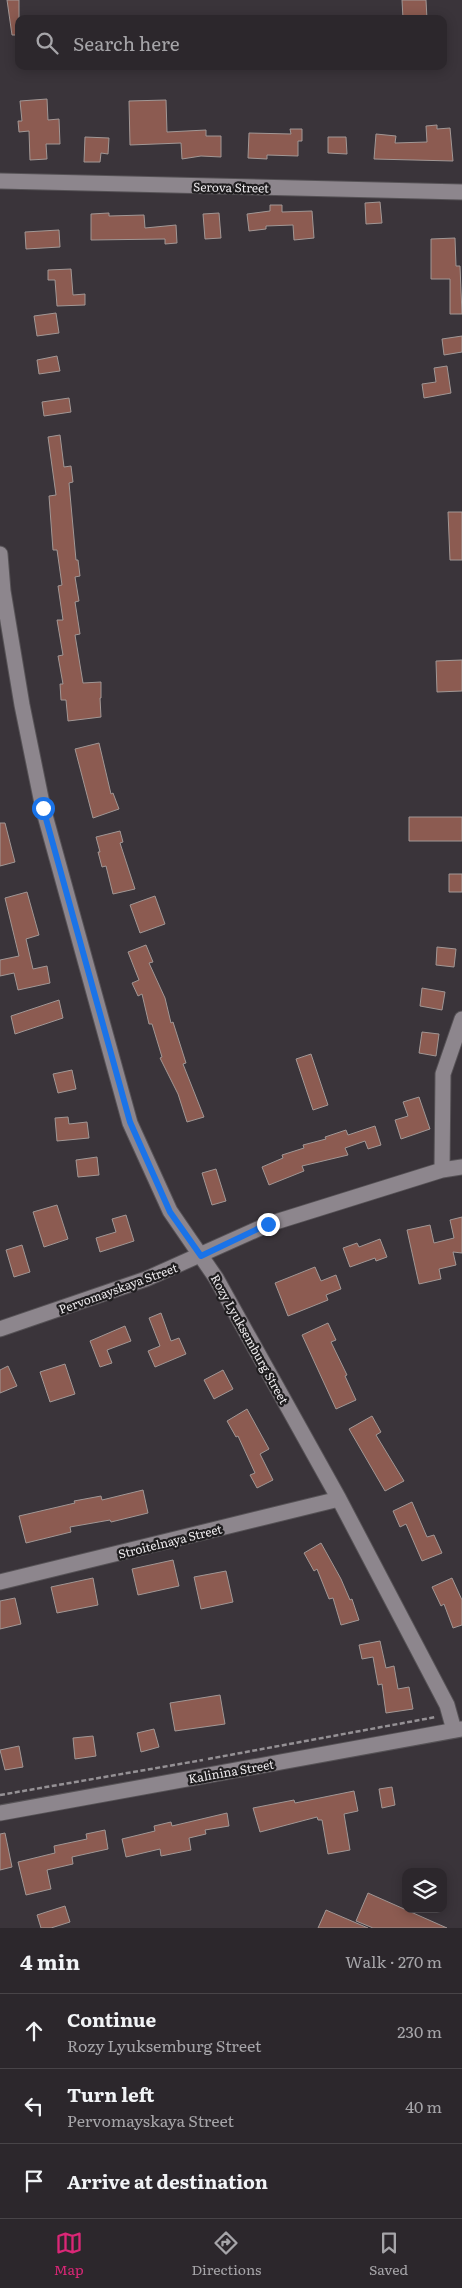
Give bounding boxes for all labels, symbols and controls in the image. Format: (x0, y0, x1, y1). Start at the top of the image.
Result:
search box (15, 15, 447, 70)
icon: search (33, 29, 61, 57)
text: Search here (73, 29, 180, 57)
street label: Serova Street (193, 177, 269, 197)
route start (32, 797, 55, 820)
route end (257, 1213, 280, 1236)
street label: Pervomayskaya Street (56, 1258, 180, 1318)
street label: Rozy Lyuksemburg Street (207, 1271, 293, 1407)
street label: Stroitelnaya Street (116, 1519, 224, 1563)
street label: Kalinina Street (187, 1755, 275, 1787)
map controls (402, 1868, 447, 1913)
button: layers (402, 1868, 447, 1913)
text: 4 min (20, 1945, 80, 1976)
text: Walk · 270 m (345, 1949, 442, 1973)
text: Continue (67, 2005, 156, 2033)
icon: ahead (20, 2017, 48, 2045)
text: 230 m (397, 2019, 442, 2043)
text: Rozy Lyuksemburg Street (67, 2033, 262, 2057)
text: Turn left (67, 2080, 154, 2108)
icon: left (20, 2092, 48, 2120)
text: 40 m (405, 2094, 442, 2118)
text: Pervomayskaya Street (67, 2108, 234, 2132)
icon: arrive (20, 2167, 48, 2195)
text: Arrive at destination (67, 2167, 268, 2195)
tab: Map (54, 2229, 84, 2279)
tab: Directions (191, 2229, 261, 2279)
tab: Saved (369, 2229, 408, 2279)

